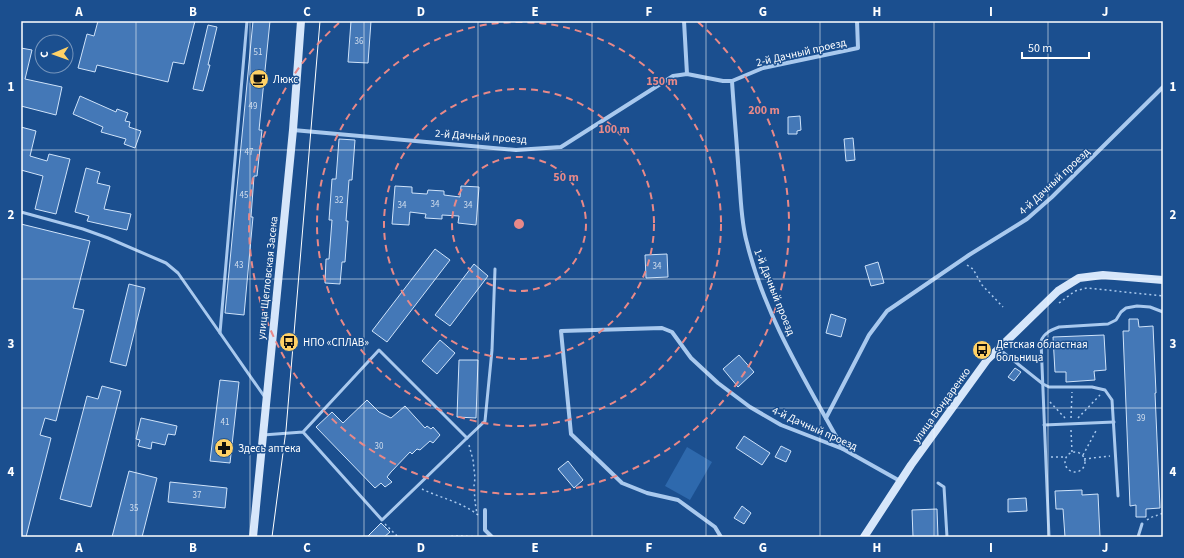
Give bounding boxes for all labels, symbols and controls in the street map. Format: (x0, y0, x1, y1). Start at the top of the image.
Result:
text: A (74, 3, 83, 21)
text: B (189, 3, 197, 21)
text: C (303, 3, 311, 21)
text: D (417, 3, 425, 21)
text: E (531, 3, 539, 21)
text: F (646, 3, 653, 21)
text: G (759, 3, 767, 21)
text: H (873, 3, 881, 21)
text: I (989, 3, 993, 21)
text: J (1102, 3, 1108, 21)
north arrow (34, 34, 74, 74)
scale bar (1022, 34, 1089, 60)
house number: 36 (355, 35, 364, 48)
street label: 2-й Дачный проезд (755, 35, 848, 70)
text: 50 m (1028, 40, 1052, 57)
house number: 51 (254, 46, 262, 59)
text: С (37, 50, 52, 58)
cafe icon: Люкс (248, 68, 270, 90)
place label: Люкс (273, 72, 298, 87)
text: 150 m (646, 73, 678, 90)
text: 1 (8, 78, 15, 96)
text: 1 (1170, 78, 1177, 96)
house number: 49 (249, 100, 258, 113)
text: 200 m (748, 102, 780, 119)
text: 100 m (598, 121, 630, 138)
street label: 2-й Дачный проезд (435, 126, 528, 147)
street label: 4-й Дачный проезд (1016, 144, 1093, 218)
house number: 47 (245, 146, 254, 159)
text: 50 m (553, 169, 579, 186)
house number: 45 (240, 189, 249, 202)
house number: 32 (335, 194, 344, 207)
house number: 34 (431, 198, 440, 211)
house number: 34 (398, 199, 407, 212)
house number: 34 (464, 199, 473, 212)
text: 2 (8, 206, 15, 224)
text: 2 (1170, 206, 1177, 224)
street label: улица Щегловская Засека (254, 216, 281, 340)
centre of rings (512, 217, 526, 231)
street label: 1-й Дачный проезд (750, 247, 799, 338)
house number: 43 (235, 259, 244, 272)
house number: 34 (653, 260, 662, 273)
bus stop icon: НПО «СПЛАВ» (278, 331, 300, 353)
text: 3 (8, 335, 15, 353)
place label: НПО «СПЛАВ» (303, 335, 369, 350)
text: 3 (1170, 335, 1177, 353)
place label: Детская областная больница (996, 337, 1088, 365)
bus stop icon: Детская областная больница (971, 339, 993, 361)
street label: улица Бондаренко (909, 364, 974, 446)
street label: 4-й Дачный проезд (770, 403, 860, 454)
house number: 39 (1137, 412, 1146, 425)
house number: 41 (221, 416, 229, 429)
pharmacy icon: Здесь аптека (213, 437, 235, 459)
house number: 30 (375, 440, 384, 453)
place label: Здесь аптека (238, 441, 301, 456)
text: 4 (8, 463, 15, 481)
text: 4 (1170, 463, 1177, 481)
house number: 37 (193, 489, 202, 502)
house number: 35 (130, 502, 139, 515)
text: A (74, 539, 83, 557)
text: B (189, 539, 197, 557)
text: C (303, 539, 311, 557)
text: D (417, 539, 425, 557)
text: E (531, 539, 539, 557)
text: F (646, 539, 653, 557)
text: G (759, 539, 767, 557)
text: H (873, 539, 881, 557)
text: I (989, 539, 993, 557)
text: J (1102, 539, 1108, 557)

